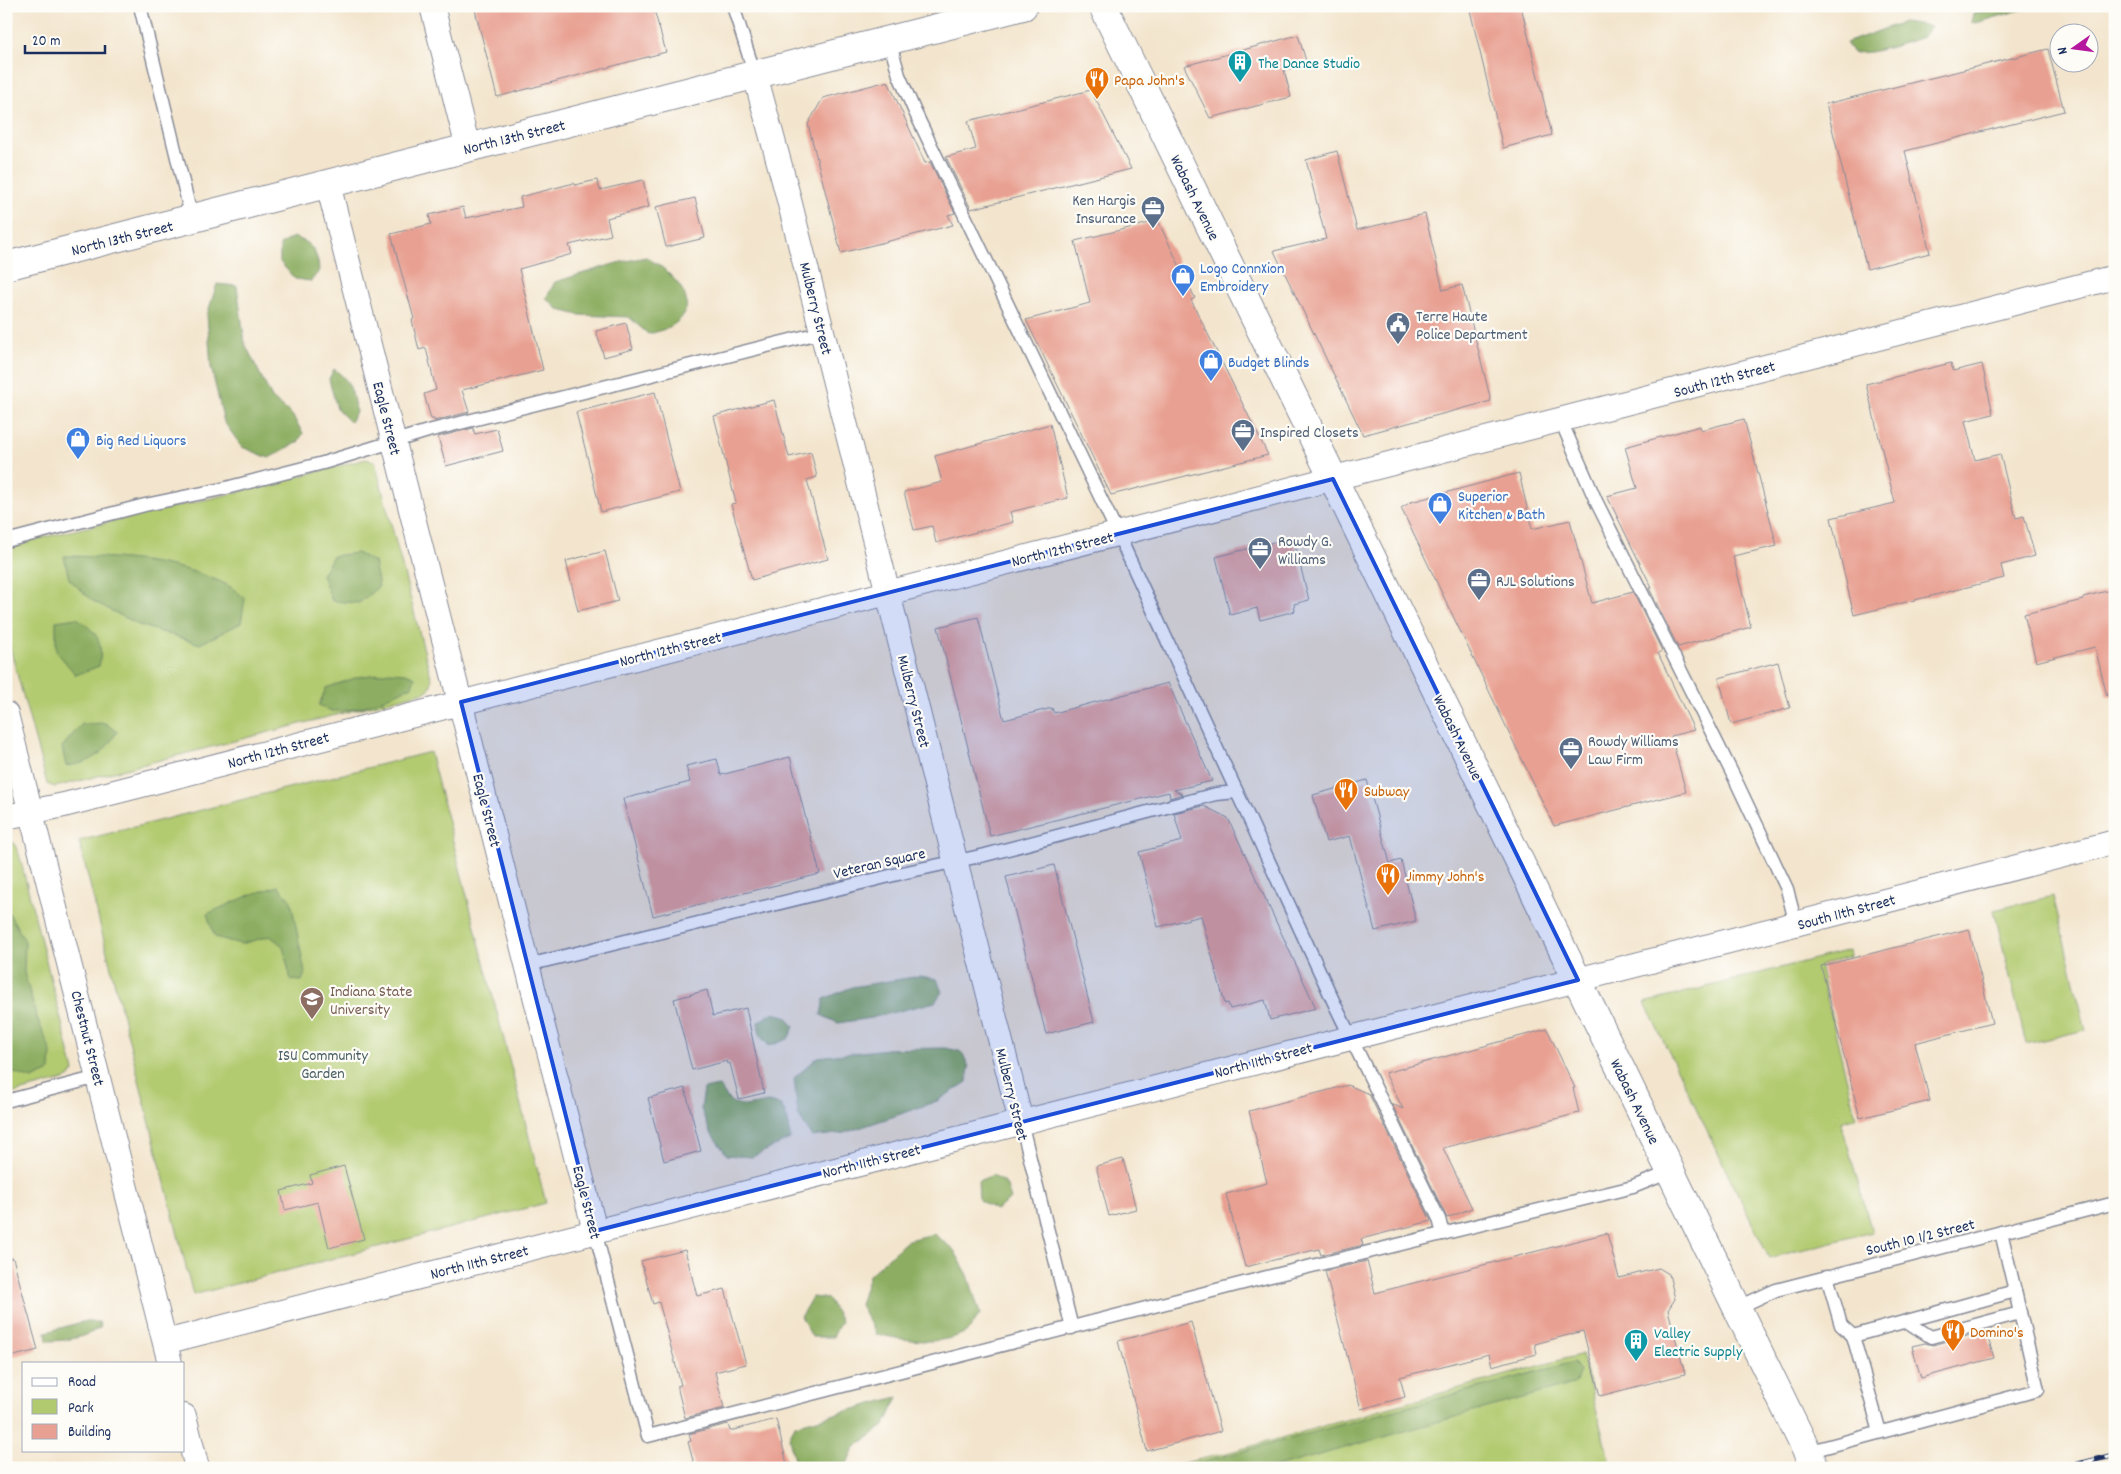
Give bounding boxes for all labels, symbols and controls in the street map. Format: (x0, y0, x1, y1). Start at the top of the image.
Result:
scale bar (25, 22, 105, 54)
north arrow (2048, 22, 2098, 72)
text: 20 m (32, 31, 60, 53)
text: N (2053, 45, 2074, 56)
building icon: The Dance Studio (1227, 49, 1253, 83)
place label: The Dance Studio (1258, 53, 1360, 76)
restaurant icon: Papa John's (1084, 66, 1110, 100)
place label: Papa John's (1114, 70, 1185, 93)
street label: North 13th Street (461, 115, 568, 162)
street label: Wabash Avenue (1163, 151, 1224, 245)
place label: Ken Hargis Insurance (1072, 190, 1136, 231)
office icon: Ken Hargis Insurance (1140, 195, 1166, 229)
street label: North 13th Street (69, 216, 176, 263)
place label: Logo ConnXion Embroidery (1200, 258, 1284, 299)
street label: Mulberry Street (792, 260, 837, 358)
shop icon: Logo ConnXion Embroidery (1170, 263, 1196, 297)
place label: Terre Haute Police Department (1416, 306, 1528, 347)
public building icon: Terre Haute Police Department (1385, 311, 1411, 345)
shop icon: Budget Blinds (1198, 348, 1224, 382)
place label: Budget Blinds (1228, 352, 1310, 375)
street label: South 12th Street (1671, 356, 1778, 405)
street label: Eagle Street (365, 379, 406, 458)
office icon: Inspired Closets (1230, 418, 1256, 452)
place label: Inspired Closets (1260, 422, 1359, 445)
shop icon: Big Red Liquors (65, 426, 91, 460)
place label: Big Red Liquors (96, 430, 187, 453)
place label: Superior Kitchen & Bath (1458, 486, 1545, 527)
shop icon: Superior Kitchen & Bath (1427, 491, 1453, 525)
street label: North 12th Street (1009, 527, 1116, 574)
place label: Rowdy G. Williams (1278, 531, 1332, 572)
office icon: Rowdy G. Williams (1247, 536, 1273, 570)
office icon: RJL Solutions (1466, 567, 1492, 601)
place label: RJL Solutions (1496, 571, 1575, 594)
street label: North 12th Street (617, 627, 724, 674)
street label: Mulberry Street (890, 653, 935, 751)
street label: Wabash Avenue (1426, 691, 1487, 785)
street label: North 12th Street (225, 727, 332, 776)
place label: Rowdy Williams Law Firm (1588, 731, 1679, 772)
office icon: Rowdy Williams Law Firm (1558, 736, 1584, 770)
street label: Eagle Street (465, 771, 506, 850)
restaurant icon: Subway (1333, 777, 1359, 811)
place label: Subway (1364, 781, 1410, 804)
street label: Veteran Square (831, 843, 928, 886)
restaurant icon: Jimmy John's (1375, 862, 1401, 896)
place label: Jimmy John's (1406, 866, 1485, 889)
street label: South 11th Street (1795, 889, 1898, 938)
place label: Indiana State University (330, 981, 412, 1022)
school or university icon: Indiana State University (299, 986, 325, 1020)
street label: Chestnut Street (64, 988, 110, 1089)
street label: North 11th Street (1212, 1037, 1315, 1086)
park label: ISU Community Garden (278, 1045, 369, 1086)
street label: Mulberry Street (988, 1046, 1033, 1144)
street label: Wabash Avenue (1603, 1055, 1664, 1149)
street label: North 11th Street (820, 1139, 923, 1186)
street label: Eagle Street (565, 1163, 606, 1242)
street label: South 10 1/2 Street (1864, 1214, 1978, 1263)
street label: North 11th Street (428, 1240, 531, 1287)
restaurant icon: Domino's (1940, 1318, 1966, 1352)
place label: Domino's (1970, 1322, 2024, 1345)
place label: Valley Electric Supply (1654, 1323, 1743, 1364)
building icon: Valley Electric Supply (1623, 1328, 1649, 1362)
legend (22, 1362, 185, 1452)
text: Road (68, 1372, 96, 1394)
text: Park (68, 1398, 94, 1420)
text: Building (68, 1422, 111, 1444)

